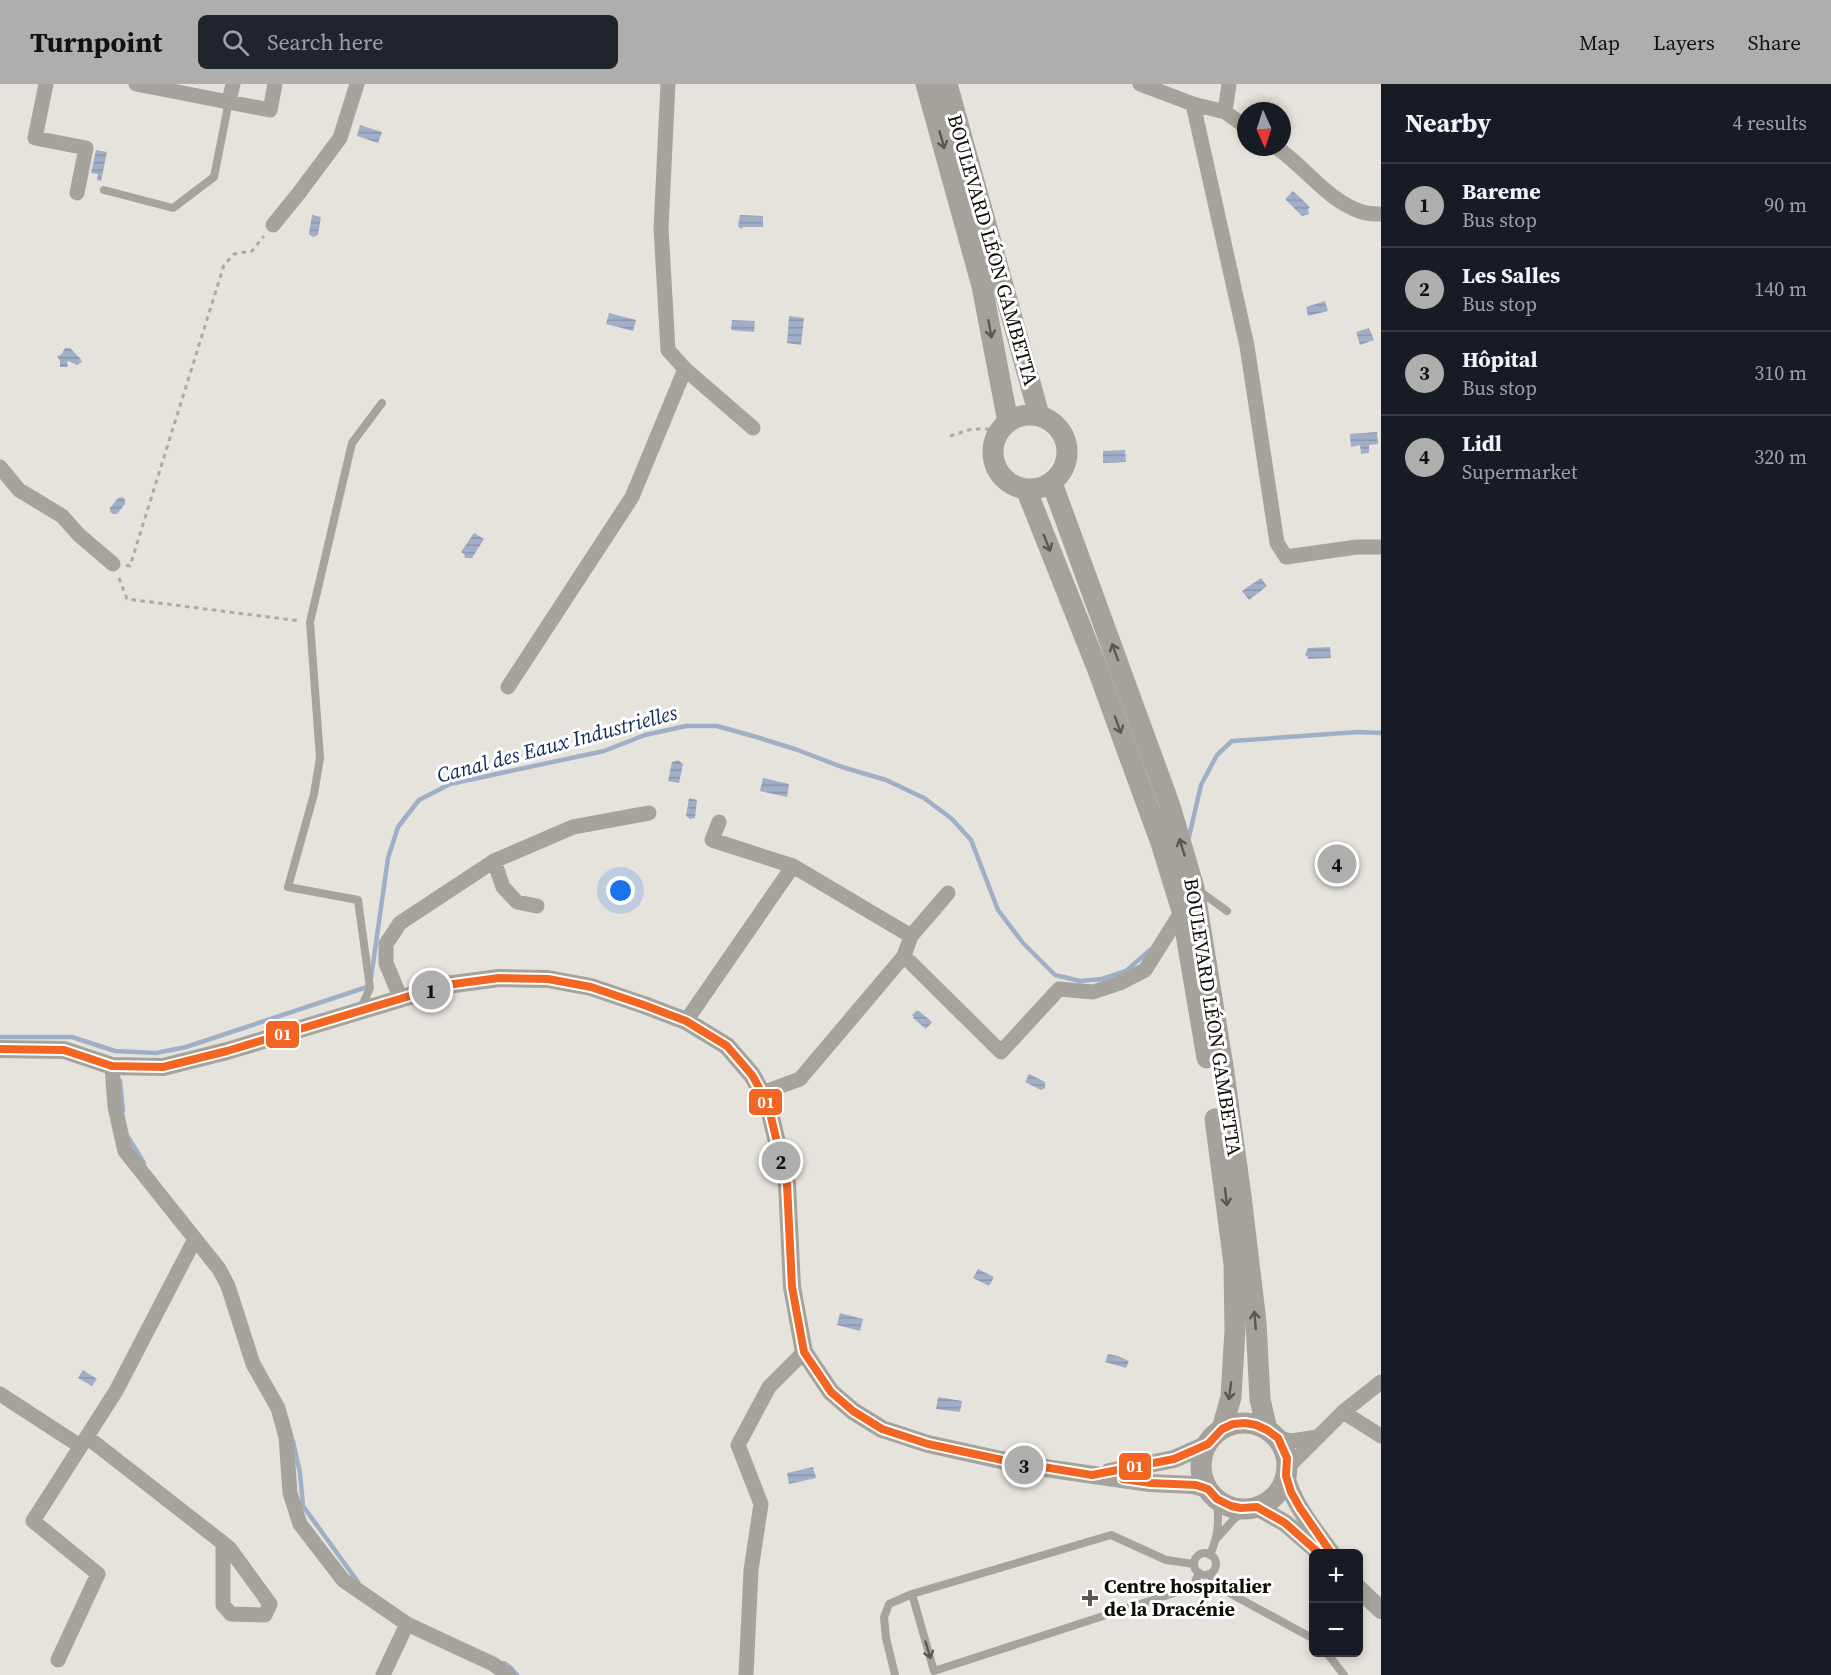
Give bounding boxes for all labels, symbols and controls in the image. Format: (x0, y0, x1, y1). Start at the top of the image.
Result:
search box (198, 15, 618, 69)
text: Turnpoint (30, 23, 162, 61)
icon: search (219, 26, 252, 59)
text: Search here (267, 27, 383, 57)
text: Map (1579, 28, 1620, 57)
text: Layers (1653, 28, 1715, 57)
text: Share (1748, 28, 1801, 57)
north arrow (1237, 102, 1291, 156)
text: Nearby (1405, 105, 1491, 141)
text: 4 results (1732, 109, 1807, 137)
street label: BOULEVARD LÉON GAMBETTA (941, 111, 1045, 390)
one-way arrow (937, 130, 948, 149)
text: Bareme (1462, 176, 1541, 206)
text: 1 (1419, 191, 1430, 219)
text: 90 m (1764, 191, 1807, 219)
text: Bus stop (1462, 206, 1537, 234)
text: Les Salles (1462, 260, 1560, 290)
text: 2 (1419, 275, 1430, 303)
text: 140 m (1754, 275, 1807, 303)
text: Bus stop (1462, 290, 1537, 318)
one-way arrow (985, 319, 996, 338)
text: Hôpital (1462, 344, 1538, 374)
text: 3 (1419, 359, 1430, 387)
text: 310 m (1754, 359, 1807, 387)
text: Bus stop (1462, 374, 1537, 402)
text: Lidl (1462, 428, 1502, 458)
text: 4 (1419, 443, 1430, 471)
text: 320 m (1754, 443, 1807, 471)
text: Supermarket (1462, 458, 1577, 486)
one-way arrow (1042, 534, 1053, 552)
one-way arrow (1108, 643, 1119, 662)
water label: Canal des Eaux Industrielles (434, 697, 681, 790)
one-way arrow (1114, 715, 1125, 734)
one-way arrow (1176, 838, 1187, 857)
pin: 4 (1318, 842, 1356, 886)
your location (606, 876, 635, 905)
street label: BOULEVARD LÉON GAMBETTA (1177, 876, 1249, 1159)
pin: 1 (412, 968, 450, 1012)
line badge: 01 (265, 1020, 300, 1049)
text: 01 (274, 1023, 292, 1045)
line badge: 01 (748, 1088, 783, 1116)
text: 01 (757, 1091, 775, 1113)
pin: 2 (762, 1138, 800, 1184)
one-way arrow (1220, 1187, 1231, 1207)
one-way arrow (1249, 1311, 1260, 1331)
one-way arrow (1225, 1381, 1236, 1401)
pin: 3 (1004, 1442, 1044, 1488)
line badge: 01 (1118, 1452, 1152, 1481)
text: 01 (1126, 1455, 1144, 1477)
map controls (1309, 1549, 1363, 1657)
button: + (1309, 1549, 1363, 1603)
place label: Centre hospitalier de la Dracénie (1104, 1572, 1272, 1623)
marker: Centre hospitalier de la Dracénie (1081, 1589, 1099, 1607)
button: − (1309, 1603, 1363, 1657)
one-way arrow (923, 1640, 934, 1659)

